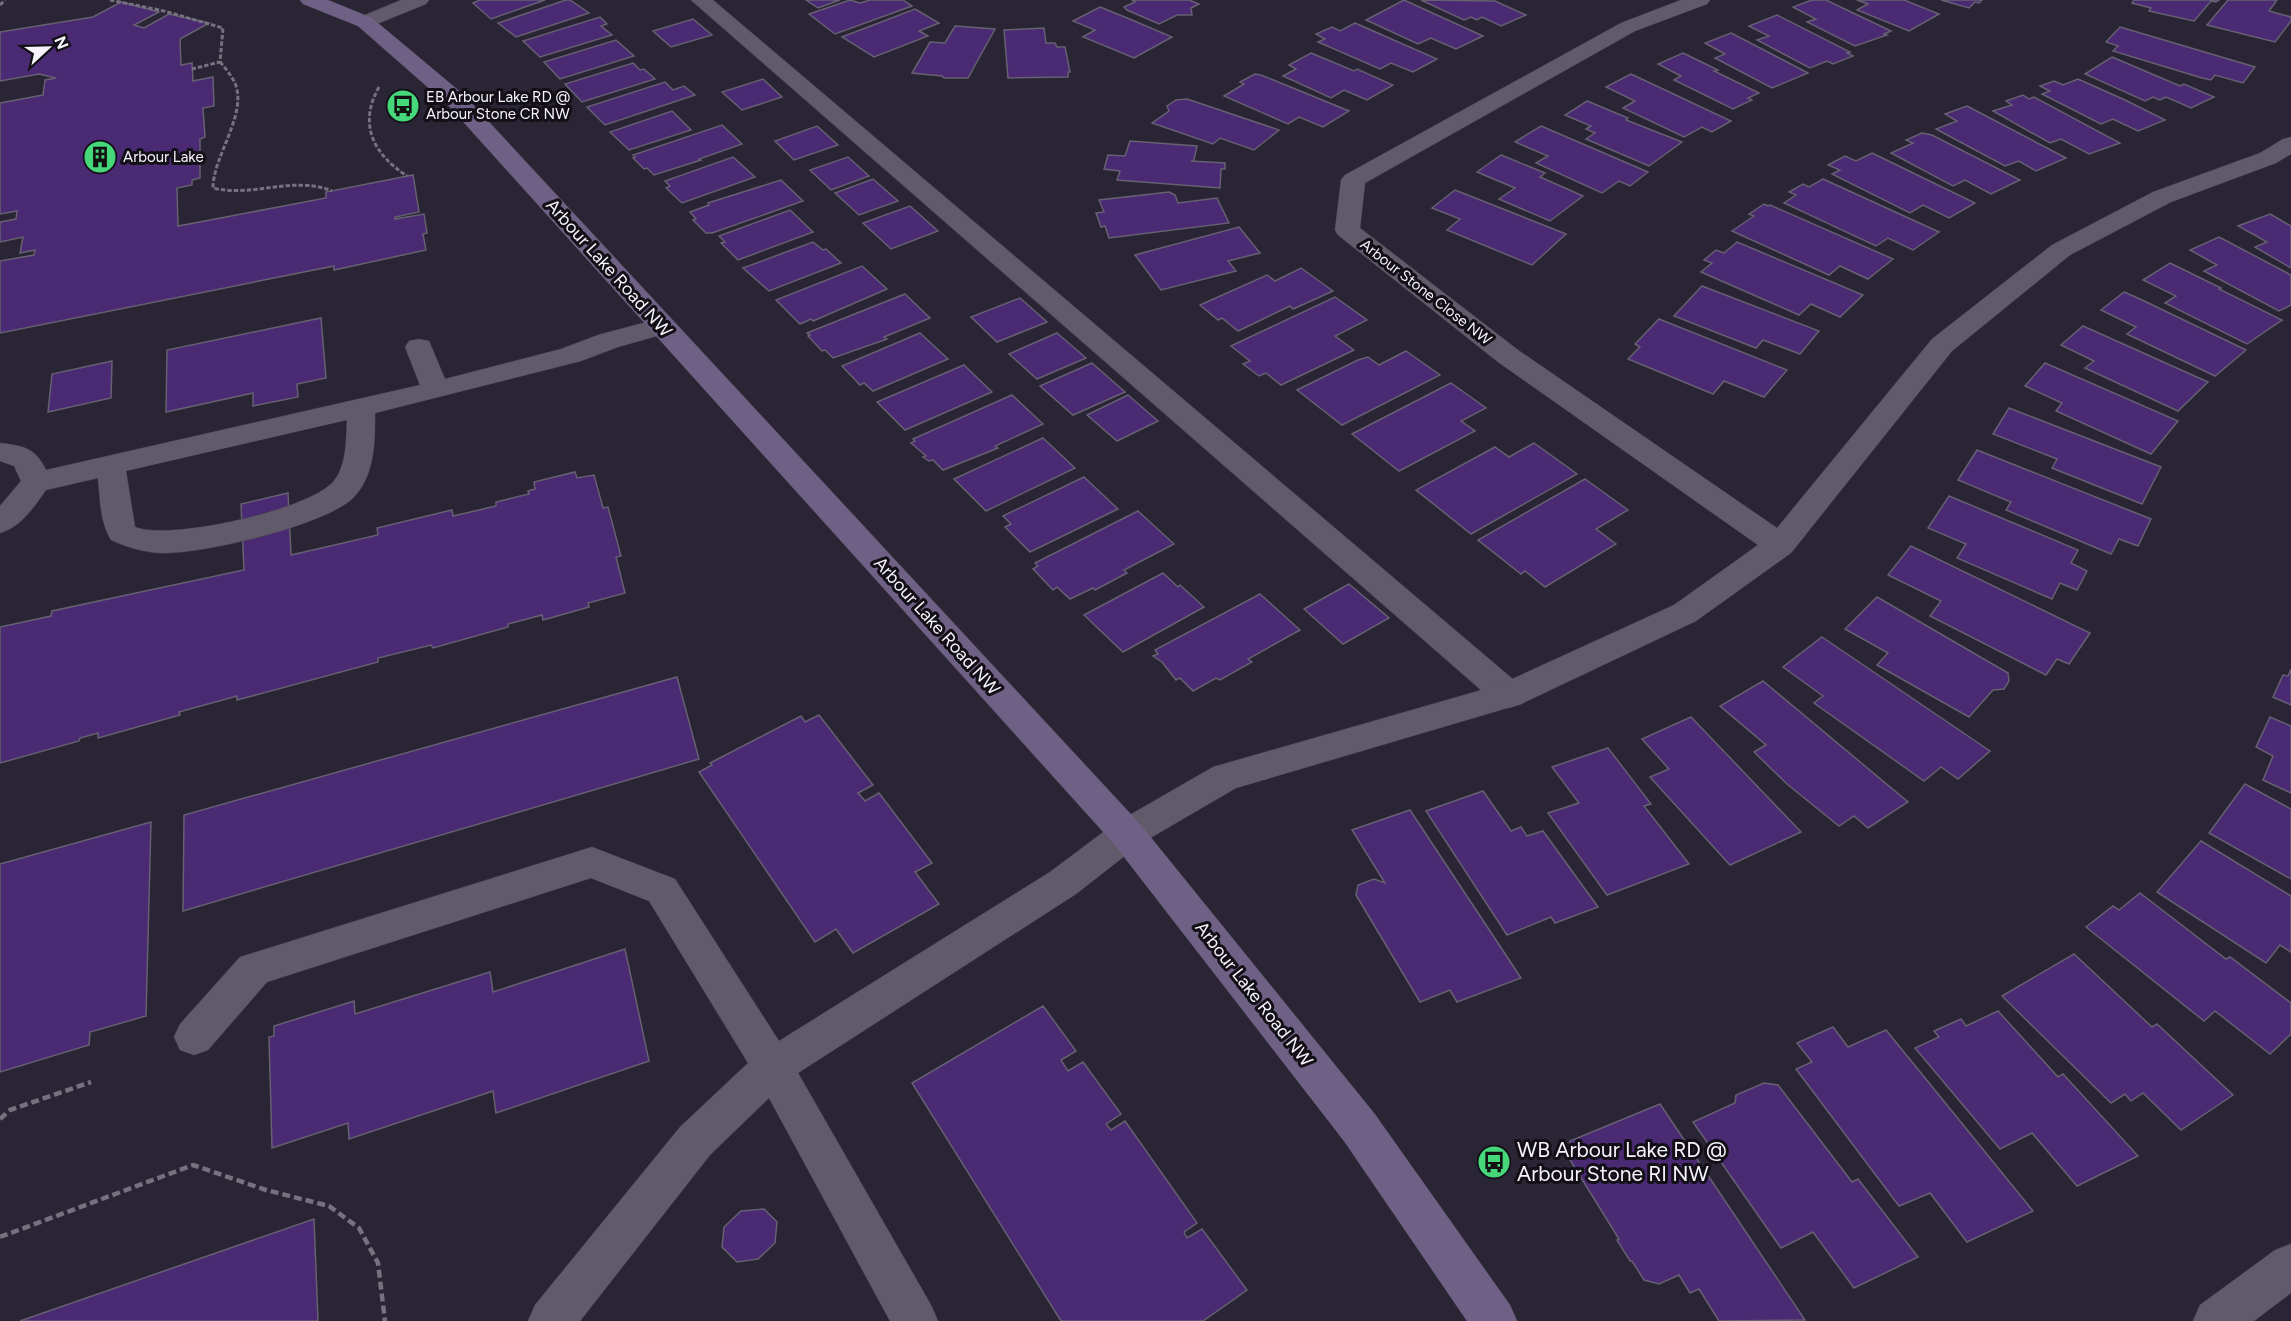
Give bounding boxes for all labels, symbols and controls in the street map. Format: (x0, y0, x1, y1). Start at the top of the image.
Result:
north arrow (18, 18, 78, 78)
text: N (50, 33, 73, 52)
bus stop icon: EB Arbour Lake RD @ Arbour Stone CR NW (385, 88, 421, 124)
place label: EB Arbour Lake RD @ Arbour Stone CR NW (426, 88, 570, 123)
building icon: Arbour Lake (82, 139, 118, 175)
place label: Arbour Lake (123, 148, 204, 166)
street label: Arbour Lake Road NW (541, 194, 677, 342)
street label: Arbour Stone Close NW (1357, 235, 1496, 349)
street label: Arbour Lake Road NW (869, 552, 1005, 700)
street label: Arbour Lake Road NW (1190, 917, 1318, 1072)
place label: WB Arbour Lake RD @ Arbour Stone RI NW (1517, 1137, 1727, 1186)
bus stop icon: WB Arbour Lake RD @ Arbour Stone RI NW (1476, 1144, 1512, 1180)

